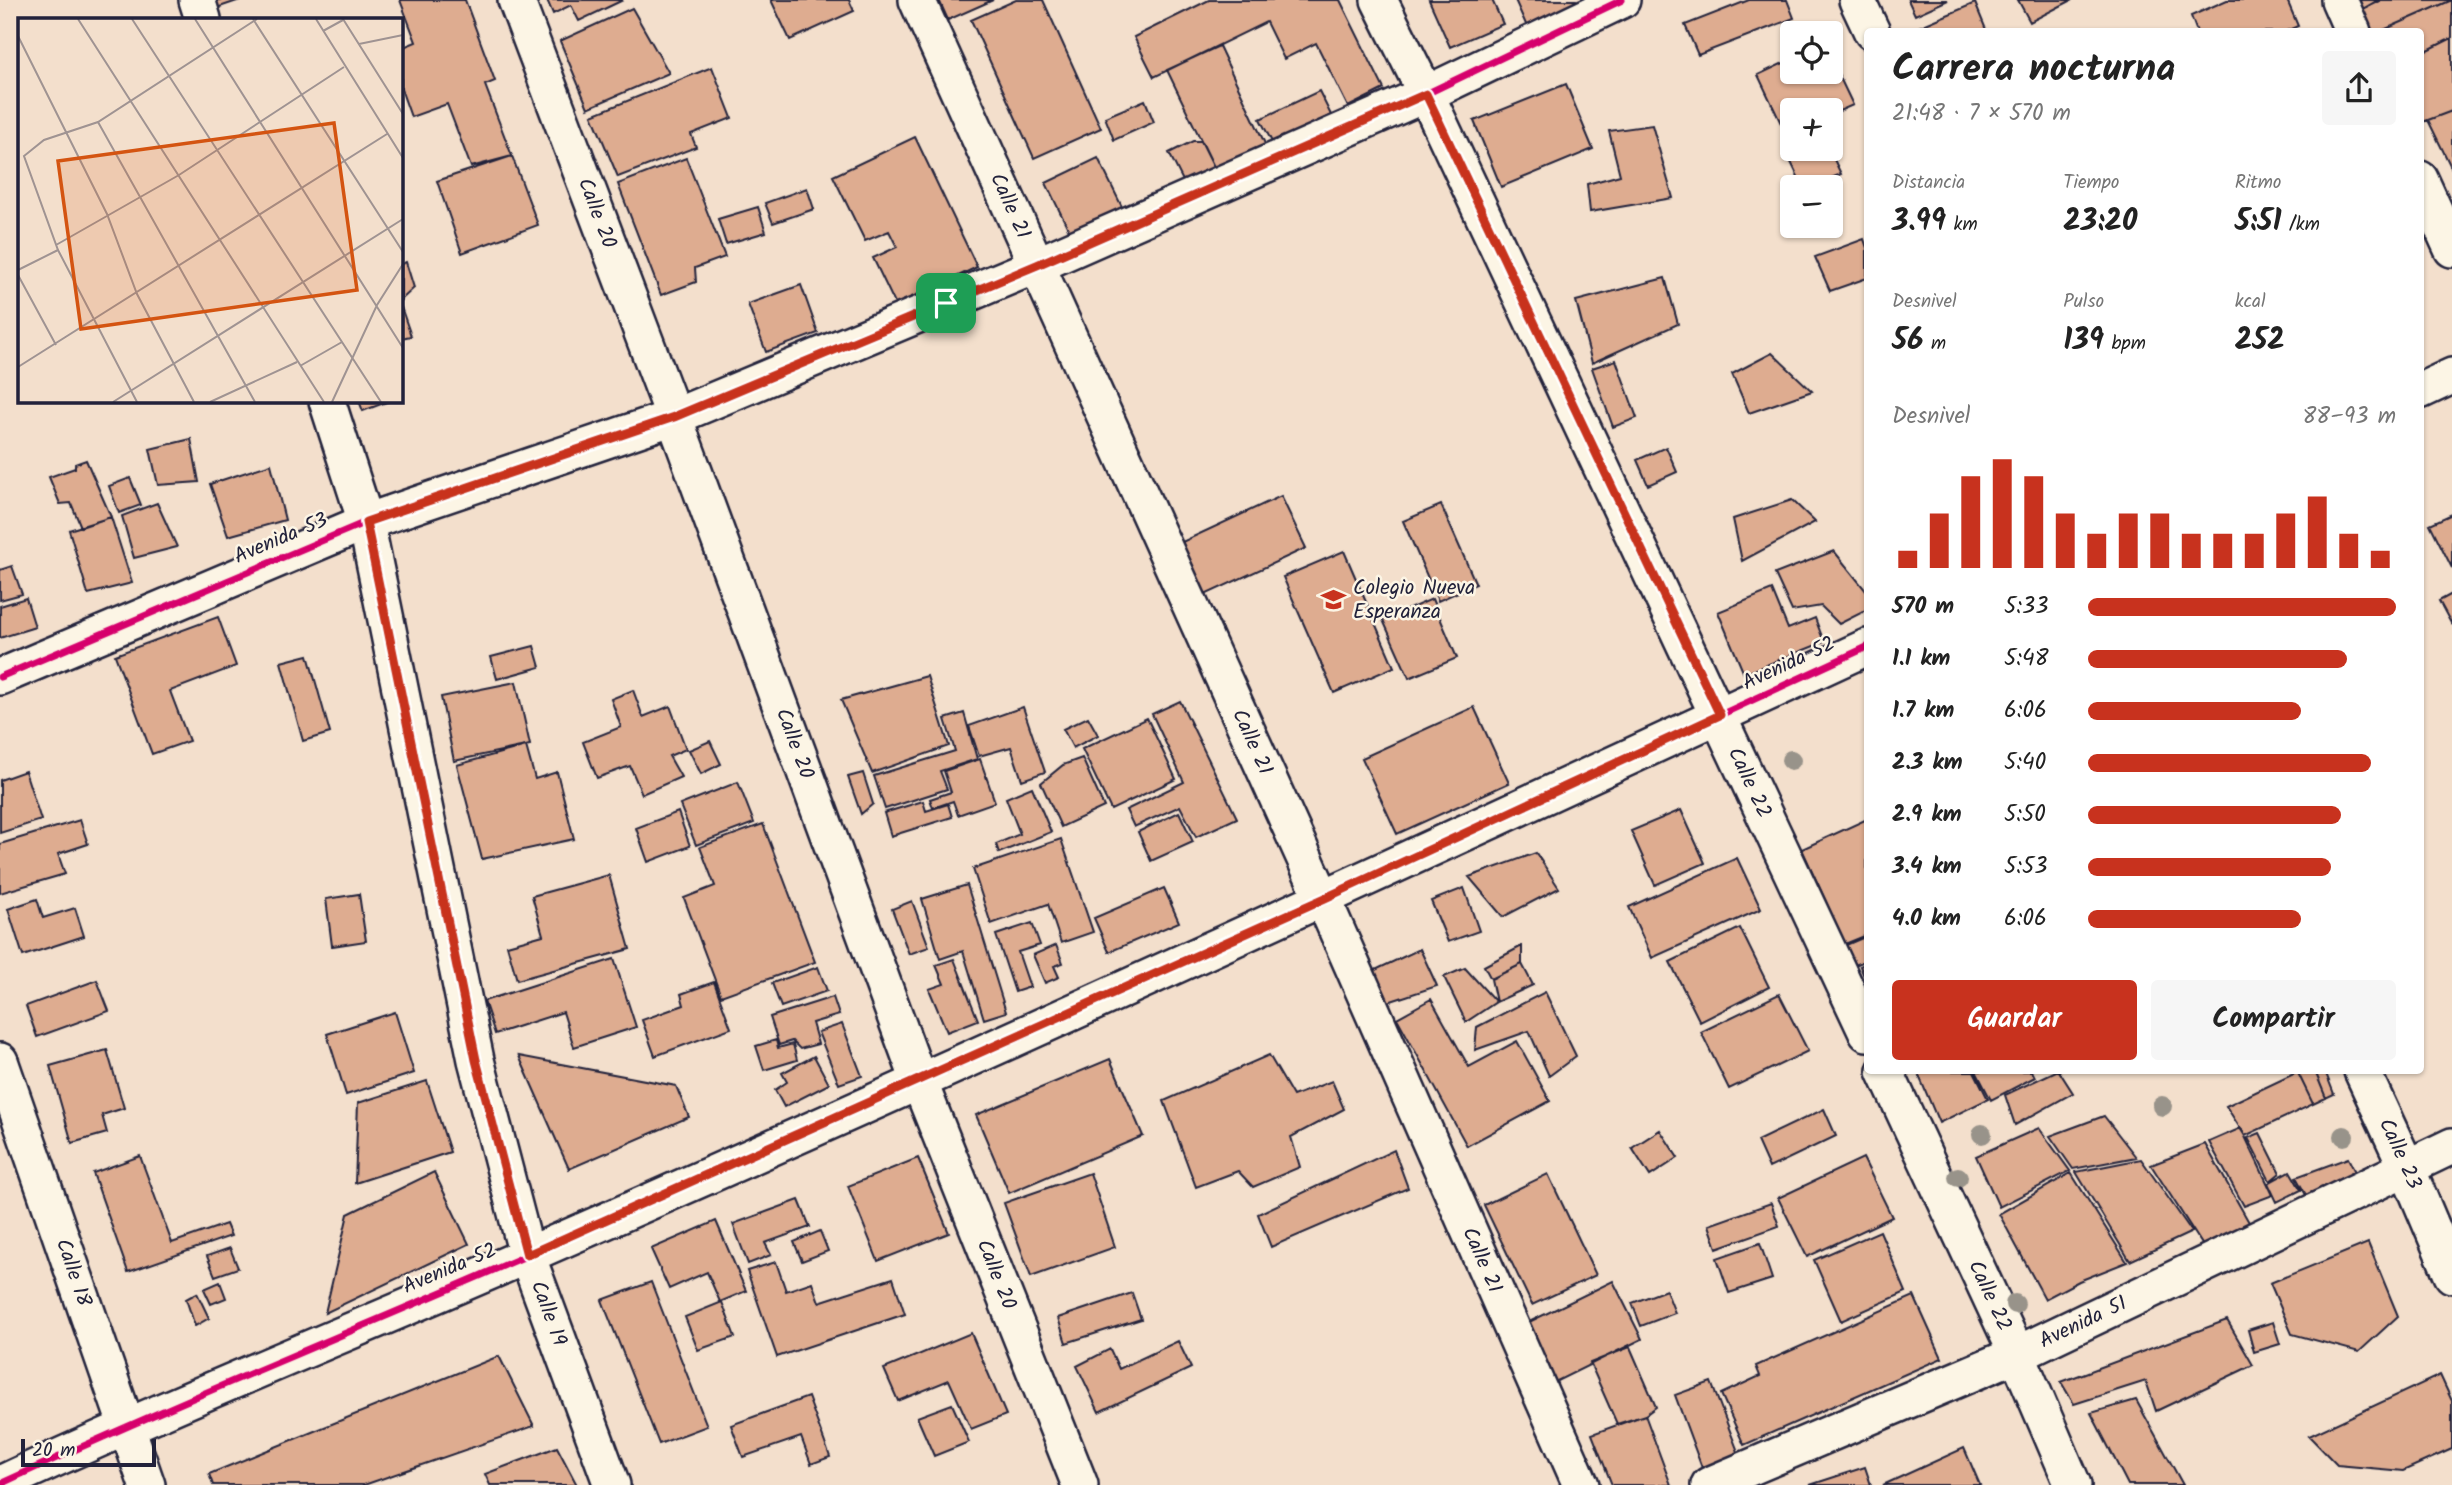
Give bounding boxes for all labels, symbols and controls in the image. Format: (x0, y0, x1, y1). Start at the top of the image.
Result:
inset map (18, 18, 402, 402)
map controls (1780, 21, 1843, 238)
button: locate (1780, 21, 1843, 84)
text: Carrera nocturna (1892, 40, 2175, 100)
button: share (2322, 51, 2396, 125)
text: 21:48 · 7 × 570 m (1892, 96, 2071, 132)
button: + (1780, 98, 1843, 161)
street label: Calle 21 (981, 168, 1039, 244)
text: Distancia (1892, 168, 1965, 198)
text: Tiempo (2063, 168, 2119, 198)
text: Ritmo (2235, 168, 2281, 198)
street label: Calle 20 (568, 173, 625, 253)
button: − (1780, 175, 1843, 238)
text: 3.99 (1892, 198, 1946, 246)
text: 23:20 (2063, 198, 2138, 246)
text: 5:51 (2235, 198, 2281, 246)
text: km (1946, 210, 1978, 240)
text: /km (2281, 210, 2320, 240)
pin (916, 273, 976, 333)
icon: arrive (927, 284, 965, 322)
text: Desnivel (1892, 287, 1957, 317)
text: Pulso (2063, 287, 2104, 317)
text: kcal (2235, 287, 2266, 317)
text: 56 (1892, 317, 1923, 365)
text: 139 (2063, 317, 2104, 365)
text: 252 (2235, 317, 2285, 365)
text: m (1923, 329, 1946, 359)
text: bpm (2104, 329, 2146, 359)
text: Desnivel (1892, 399, 1970, 435)
text: 88–93 m (2302, 399, 2396, 435)
street label: Avenida 53 (229, 504, 333, 574)
place label: Colegio Nueva Esperanza (1353, 572, 1475, 629)
school or university icon: Colegio Nueva Esperanza (1319, 586, 1347, 614)
text: 570 m (1892, 589, 1954, 625)
text: 5:33 (2004, 589, 2048, 625)
street label: Avenida 52 (1737, 628, 1841, 700)
text: 1.1 km (1892, 641, 1950, 677)
text: 5:48 (2004, 641, 2049, 677)
text: 1.7 km (1892, 693, 1954, 729)
text: 6:06 (2004, 693, 2047, 729)
street label: Calle 20 (766, 703, 823, 784)
street label: Calle 21 (1223, 703, 1281, 780)
street label: Calle 22 (1719, 742, 1780, 824)
text: 2.3 km (1892, 745, 1962, 781)
text: 5:40 (2004, 745, 2046, 781)
text: 2.9 km (1892, 797, 1962, 833)
text: 5:50 (2004, 797, 2046, 833)
text: 3.4 km (1892, 849, 1962, 885)
text: 5:53 (2004, 849, 2048, 885)
text: 4.0 km (1892, 901, 1961, 937)
text: 6:06 (2004, 901, 2047, 937)
button: Guardar (1892, 980, 2137, 1060)
button: Compartir (2151, 980, 2396, 1060)
street label: Calle 23 (2370, 1113, 2430, 1194)
street label: Calle 21 (1453, 1222, 1511, 1299)
street label: Calle 18 (46, 1234, 101, 1311)
street label: Avenida 52 (398, 1234, 502, 1304)
street label: Calle 20 (967, 1234, 1025, 1315)
street label: Calle 22 (1959, 1255, 2021, 1337)
street label: Calle 19 (521, 1276, 576, 1351)
street label: Avenida 51 (2034, 1287, 2133, 1358)
scale bar (21, 1436, 156, 1468)
text: 20 m (32, 1436, 75, 1466)

